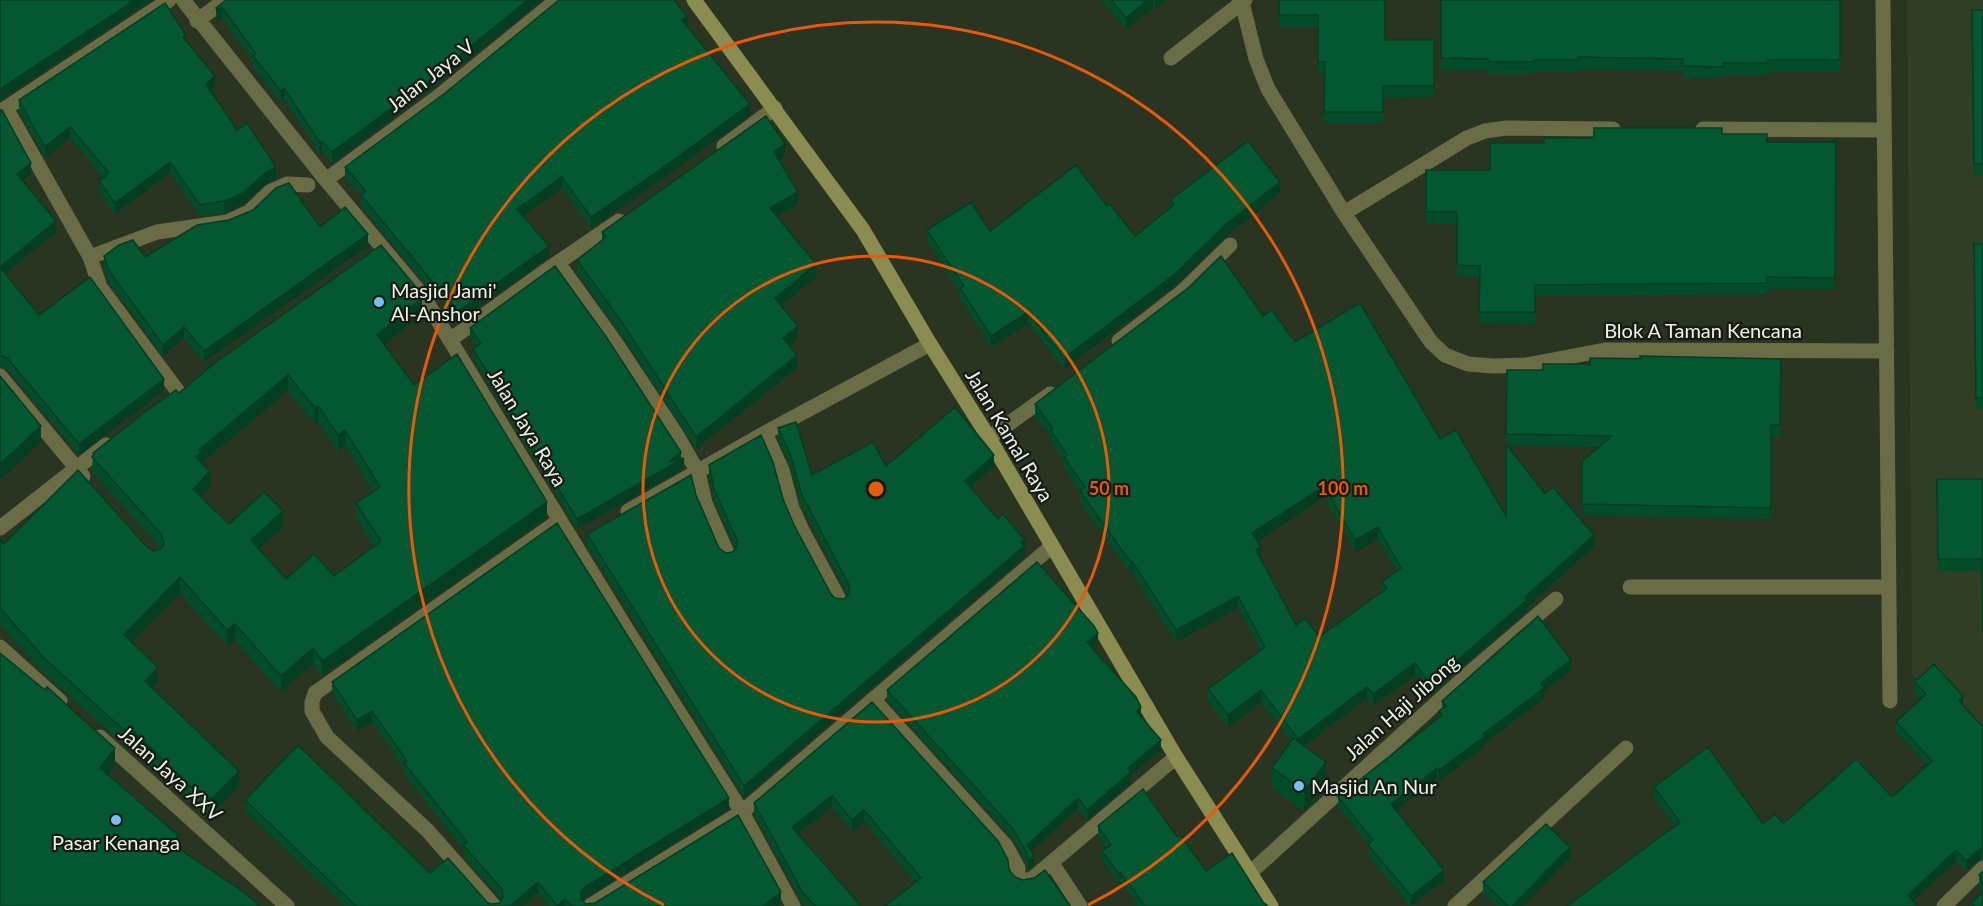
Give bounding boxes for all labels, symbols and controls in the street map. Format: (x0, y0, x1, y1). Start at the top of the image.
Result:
street label: Jalan Jaya V (382, 33, 479, 116)
place label: Masjid Jami' Al-Anshor (391, 278, 497, 325)
marker: Masjid Jami' Al-Anshor (372, 295, 386, 309)
street label: Blok A Taman Kencana (1604, 318, 1802, 342)
street label: Jalan Jaya Raya (483, 364, 573, 490)
street label: Jalan Kamal Raya (961, 364, 1059, 506)
text: 50 m (1089, 477, 1129, 499)
text: 100 m (1318, 477, 1368, 499)
centre of rings (866, 479, 886, 499)
street label: Jalan Haji Jibong (1339, 650, 1463, 764)
street label: Jalan Jaya XXV (114, 720, 228, 826)
place label: Masjid An Nur (1311, 774, 1437, 798)
marker: Masjid An Nur (1292, 779, 1306, 793)
marker: Pasar Kenanga (109, 813, 123, 827)
place label: Pasar Kenanga (52, 830, 180, 854)

